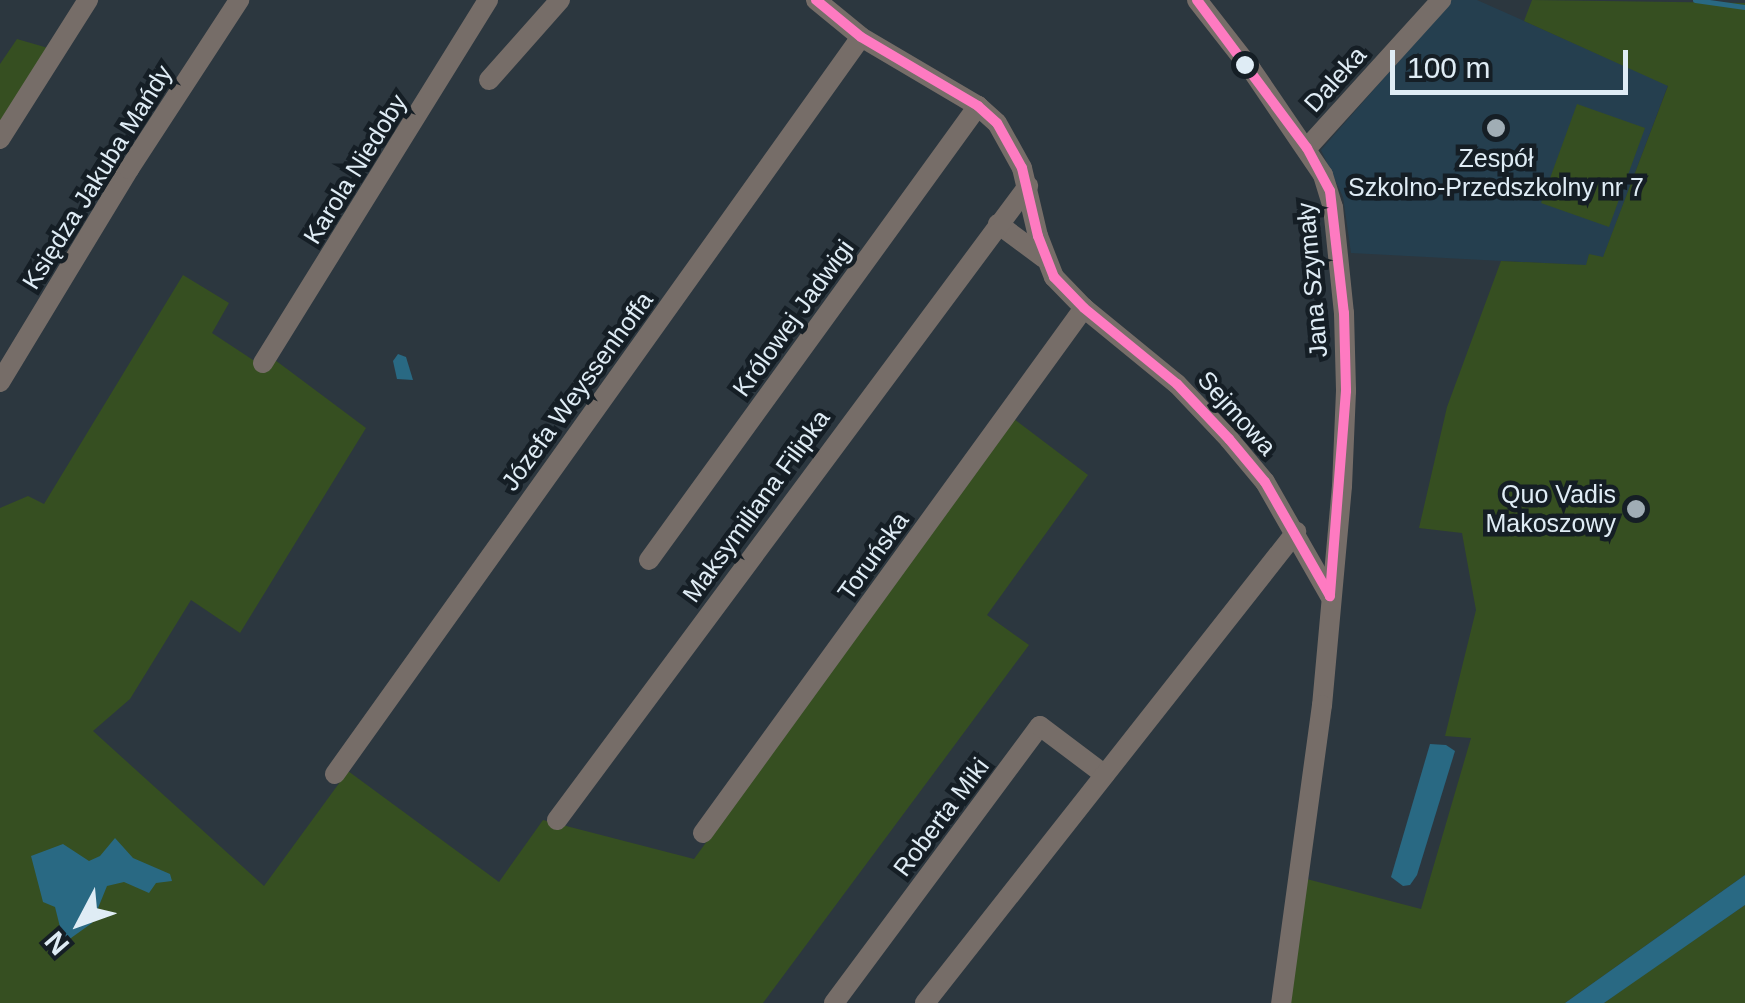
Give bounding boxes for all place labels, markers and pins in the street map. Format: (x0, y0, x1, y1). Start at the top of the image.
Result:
unlabelled marker (1235, 55, 1255, 75)
marker: Zespół Szkolno-Przedszkolny nr 7 (1485, 117, 1507, 139)
place label: Zespół Szkolno-Przedszkolny nr 7 (1348, 144, 1644, 203)
place label: Quo Vadis Makoszowy (1485, 480, 1616, 539)
marker: Quo Vadis Makoszowy (1625, 498, 1647, 520)

